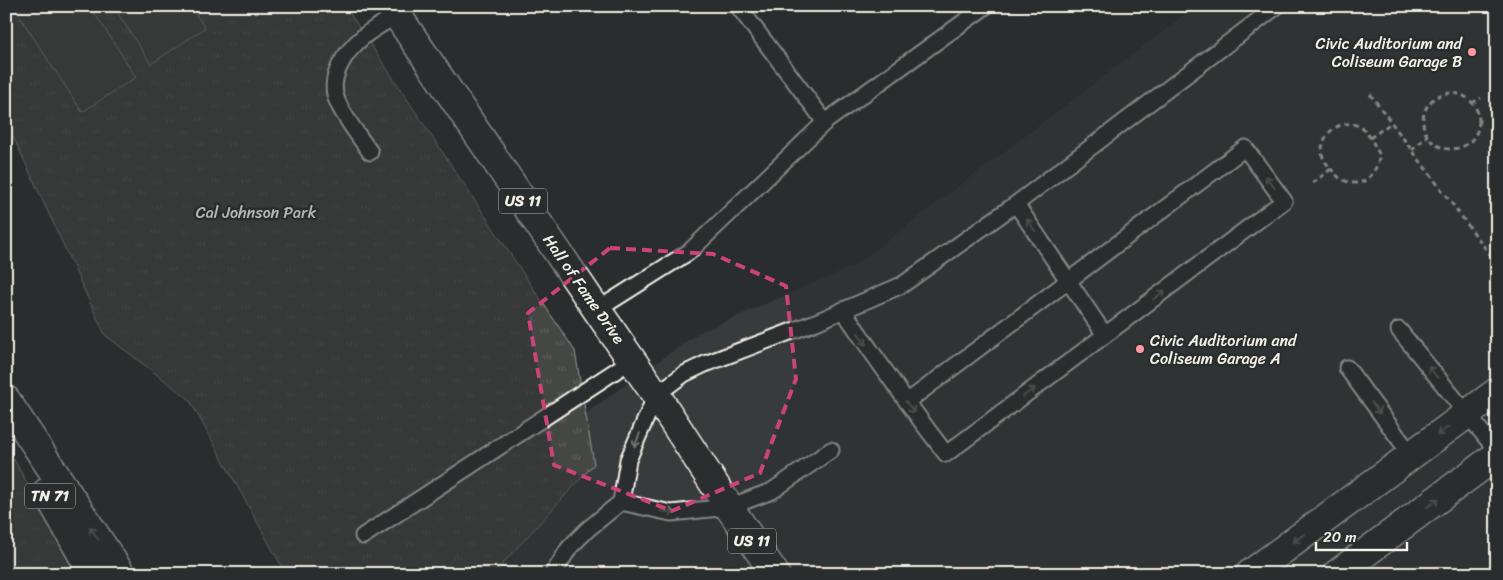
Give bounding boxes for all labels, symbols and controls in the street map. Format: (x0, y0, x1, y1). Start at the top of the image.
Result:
place label: Civic Auditorium and Coliseum Garage B (1315, 29, 1464, 76)
marker: Civic Auditorium and Coliseum Garage B (1466, 46, 1478, 58)
one-way arrow (1265, 175, 1275, 189)
road number: US 11 (499, 188, 547, 214)
park label: Cal Johnson Park (196, 198, 317, 227)
one-way arrow (1026, 219, 1036, 233)
street label: Hall of Fame Drive (535, 228, 633, 350)
one-way arrow (1152, 289, 1165, 300)
place label: Civic Auditorium and Coliseum Garage A (1150, 326, 1298, 373)
one-way arrow (857, 332, 867, 346)
marker: Civic Auditorium and Coliseum Garage A (1134, 343, 1146, 355)
one-way arrow (1428, 366, 1439, 379)
one-way arrow (1022, 387, 1036, 397)
one-way arrow (905, 400, 915, 414)
one-way arrow (1371, 401, 1381, 415)
one-way arrow (1437, 426, 1451, 436)
one-way arrow (632, 432, 641, 447)
road number: TN 71 (25, 484, 75, 508)
one-way arrow (1426, 498, 1440, 508)
one-way arrow (660, 507, 676, 517)
scale bar (1316, 520, 1407, 552)
text: 20 m (1323, 524, 1357, 550)
one-way arrow (89, 526, 99, 540)
road number: US 11 (728, 528, 776, 554)
one-way arrow (1292, 533, 1306, 543)

